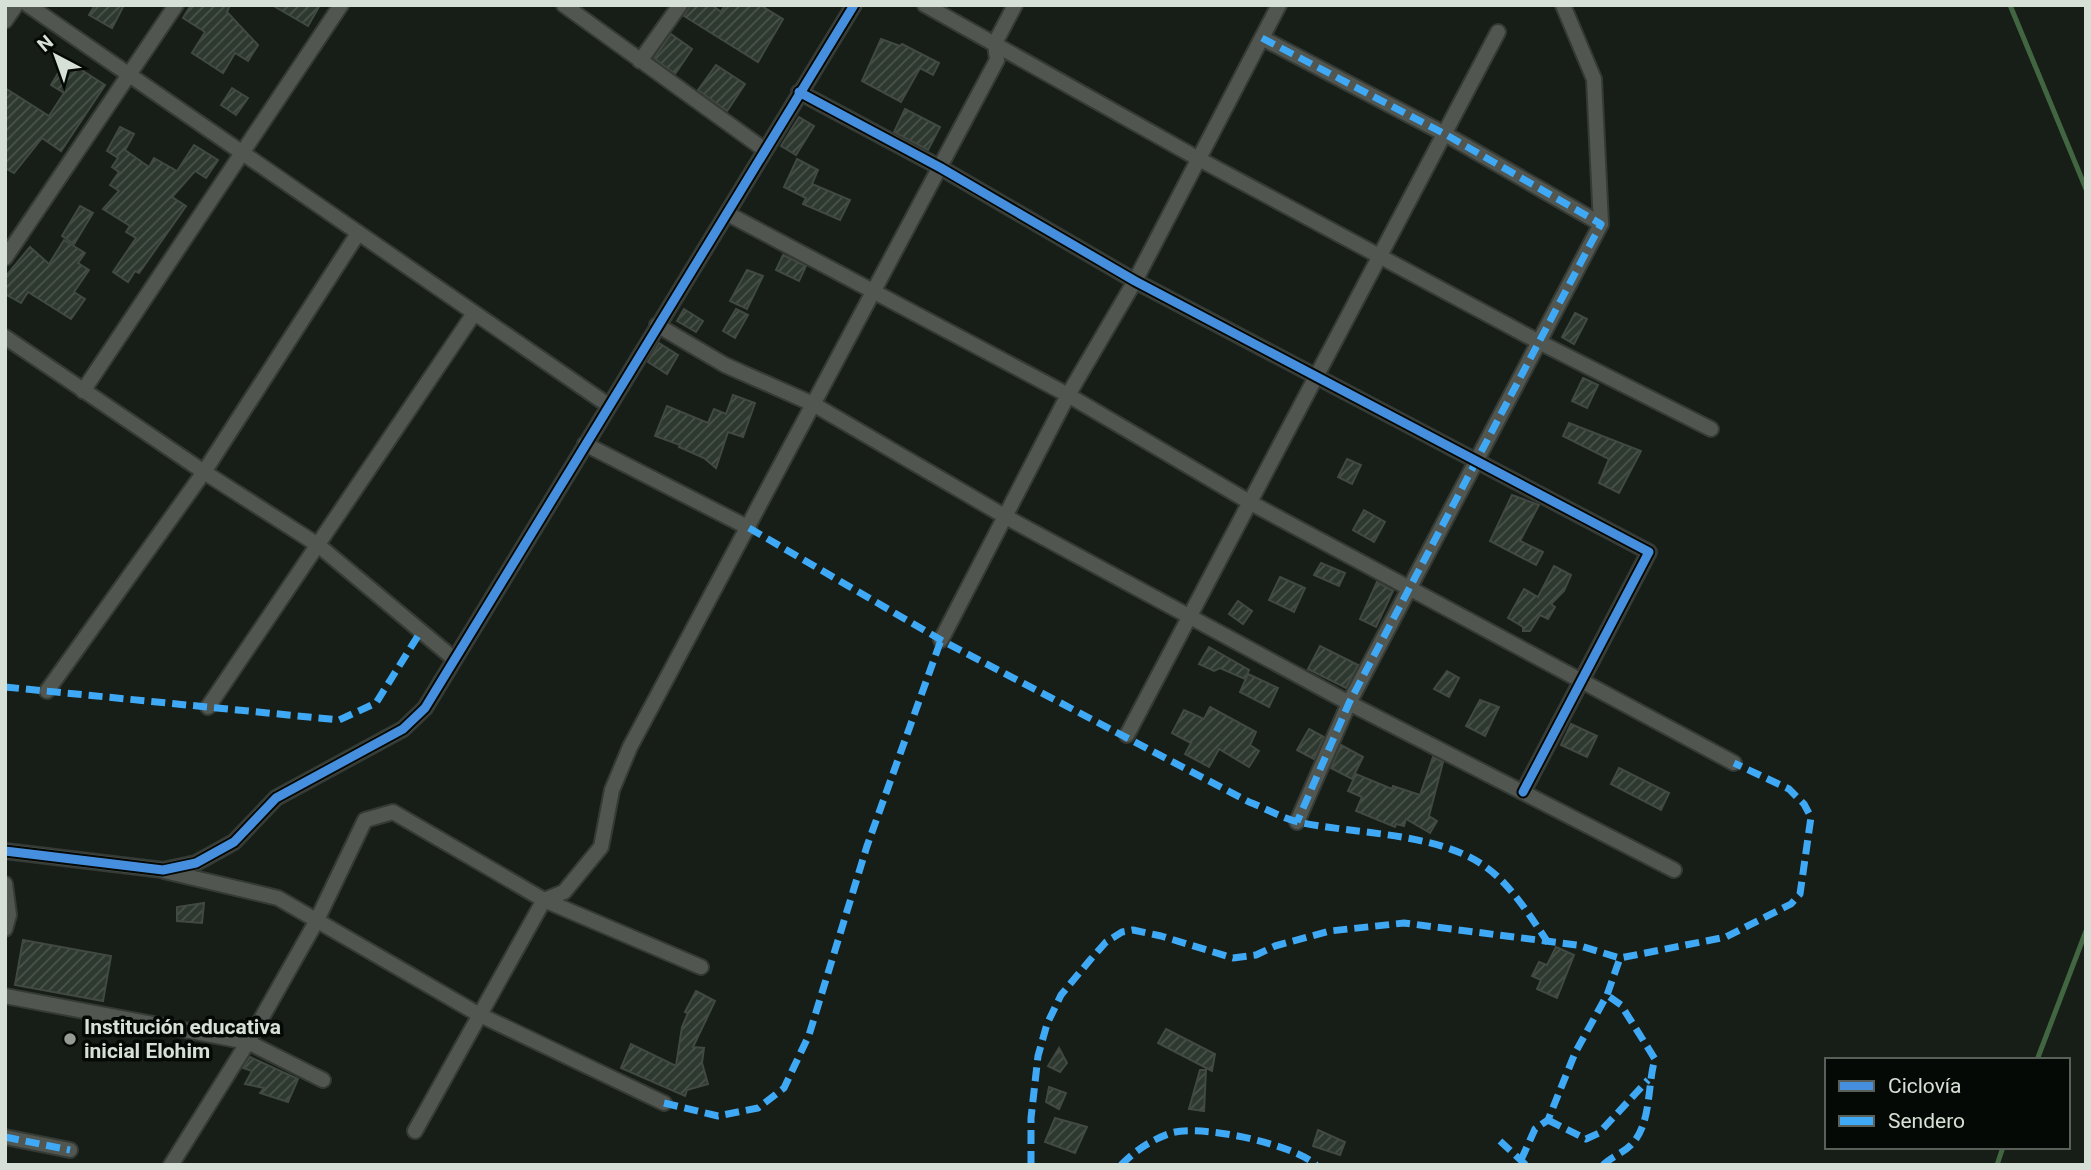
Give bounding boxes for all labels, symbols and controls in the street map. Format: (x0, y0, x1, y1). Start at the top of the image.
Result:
north arrow (21, 21, 91, 91)
text: N (33, 30, 58, 57)
place label: Institución educativa inicial Elohim (84, 1015, 281, 1063)
marker: Institución educativa inicial Elohim (62, 1031, 78, 1047)
legend (1825, 1058, 2070, 1149)
text: Ciclovía (1888, 1074, 1962, 1098)
text: Sendero (1888, 1109, 1965, 1133)

